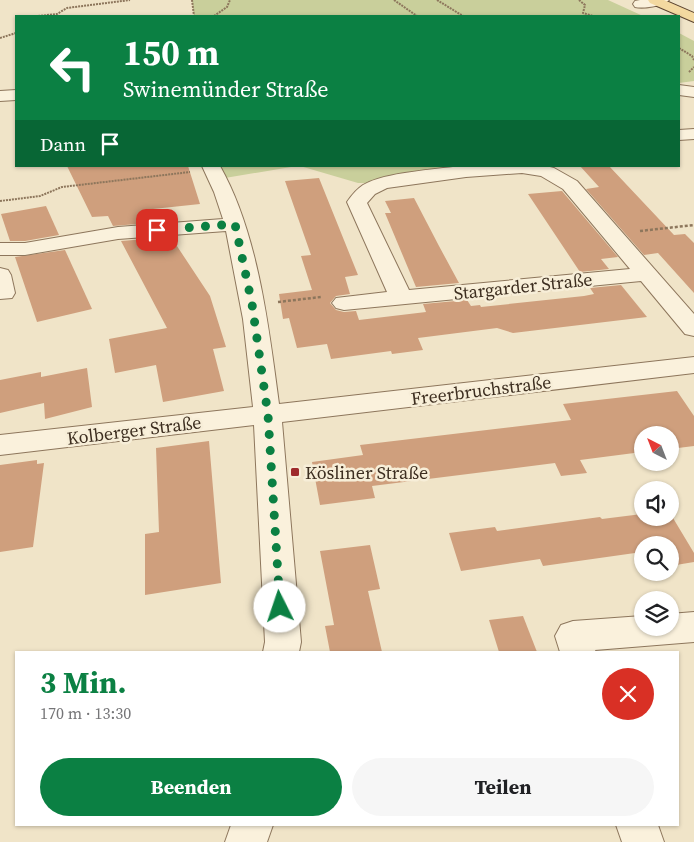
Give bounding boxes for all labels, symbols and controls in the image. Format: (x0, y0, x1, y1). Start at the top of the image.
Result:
text: 150 m (123, 29, 219, 77)
icon: left (40, 35, 105, 100)
text: Swinemünder Straße (123, 74, 328, 104)
icon: arrive (96, 130, 124, 158)
text: Dann (40, 131, 86, 157)
pin (136, 209, 178, 251)
icon: arrive (143, 216, 171, 244)
street label: Stargarder Straße (452, 266, 594, 306)
street label: Freerbruchstraße (409, 369, 553, 411)
street label: Kolberger Straße (65, 409, 203, 451)
north arrow (634, 426, 679, 471)
map controls (634, 426, 679, 636)
place label: Kösliner Straße (305, 460, 428, 485)
marker: Kösliner Straße (289, 466, 301, 478)
button: sound (634, 481, 679, 526)
button: search (634, 536, 679, 581)
position arrow (253, 580, 305, 632)
button: layers (634, 591, 679, 636)
text: 3 Min. (40, 662, 127, 703)
button: close (602, 668, 654, 720)
text: 170 m · 13:30 (40, 702, 131, 724)
button: Beenden (40, 758, 342, 816)
button: Teilen (352, 758, 654, 816)

